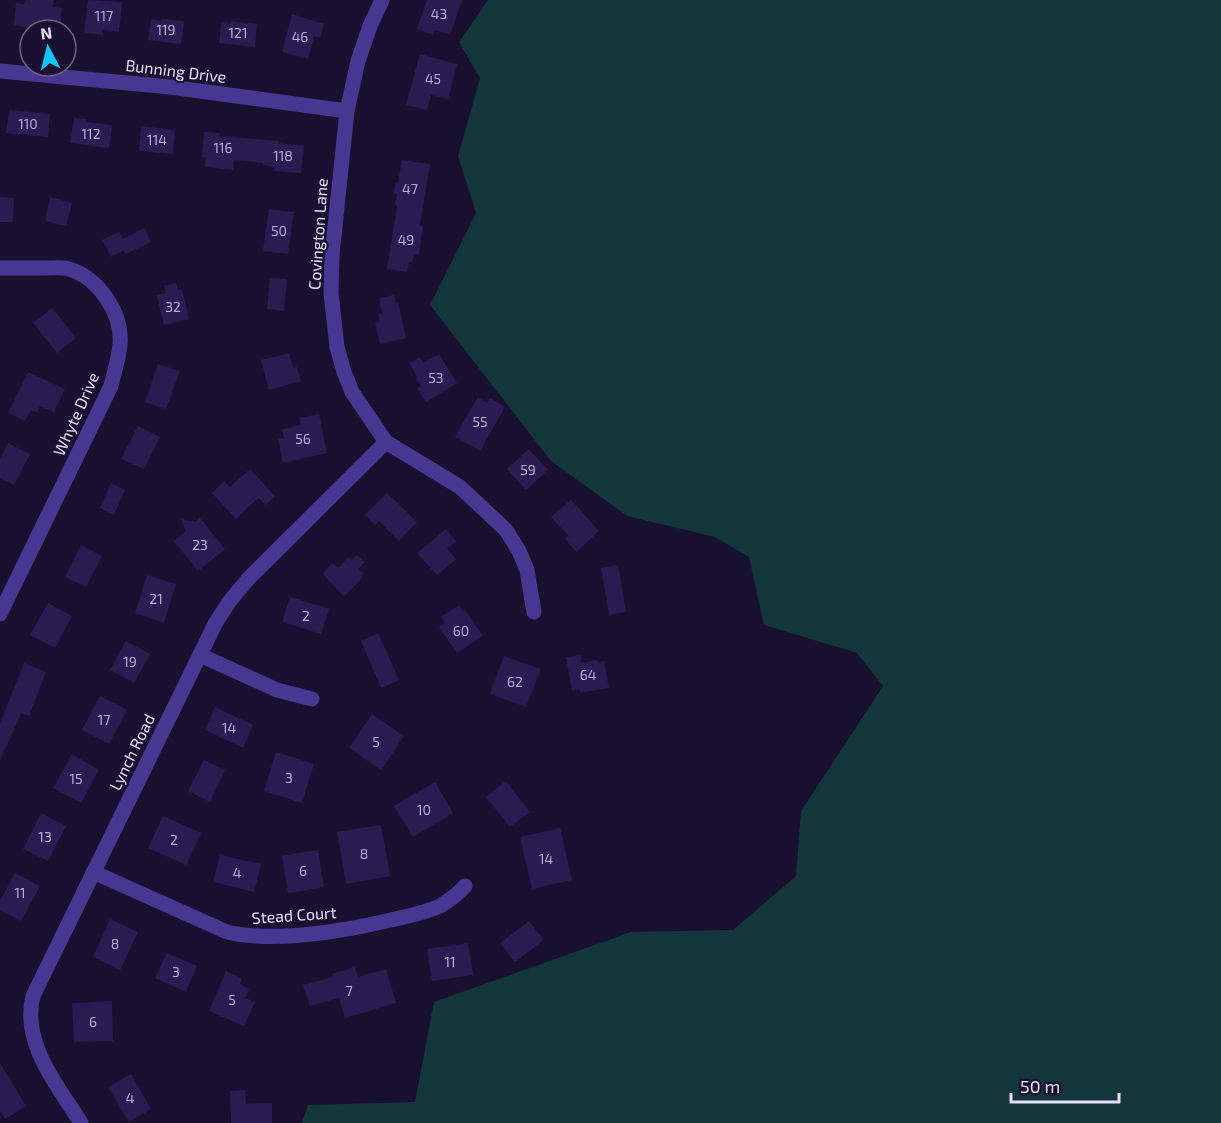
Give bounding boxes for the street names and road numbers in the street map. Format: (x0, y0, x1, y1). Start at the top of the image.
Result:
street label: Bunning Drive (125, 55, 228, 86)
street label: Covington Lane (304, 178, 331, 290)
street label: Whyte Drive (49, 369, 102, 458)
street label: Lynch Road (105, 711, 158, 793)
street label: Stead Court (251, 902, 337, 927)

